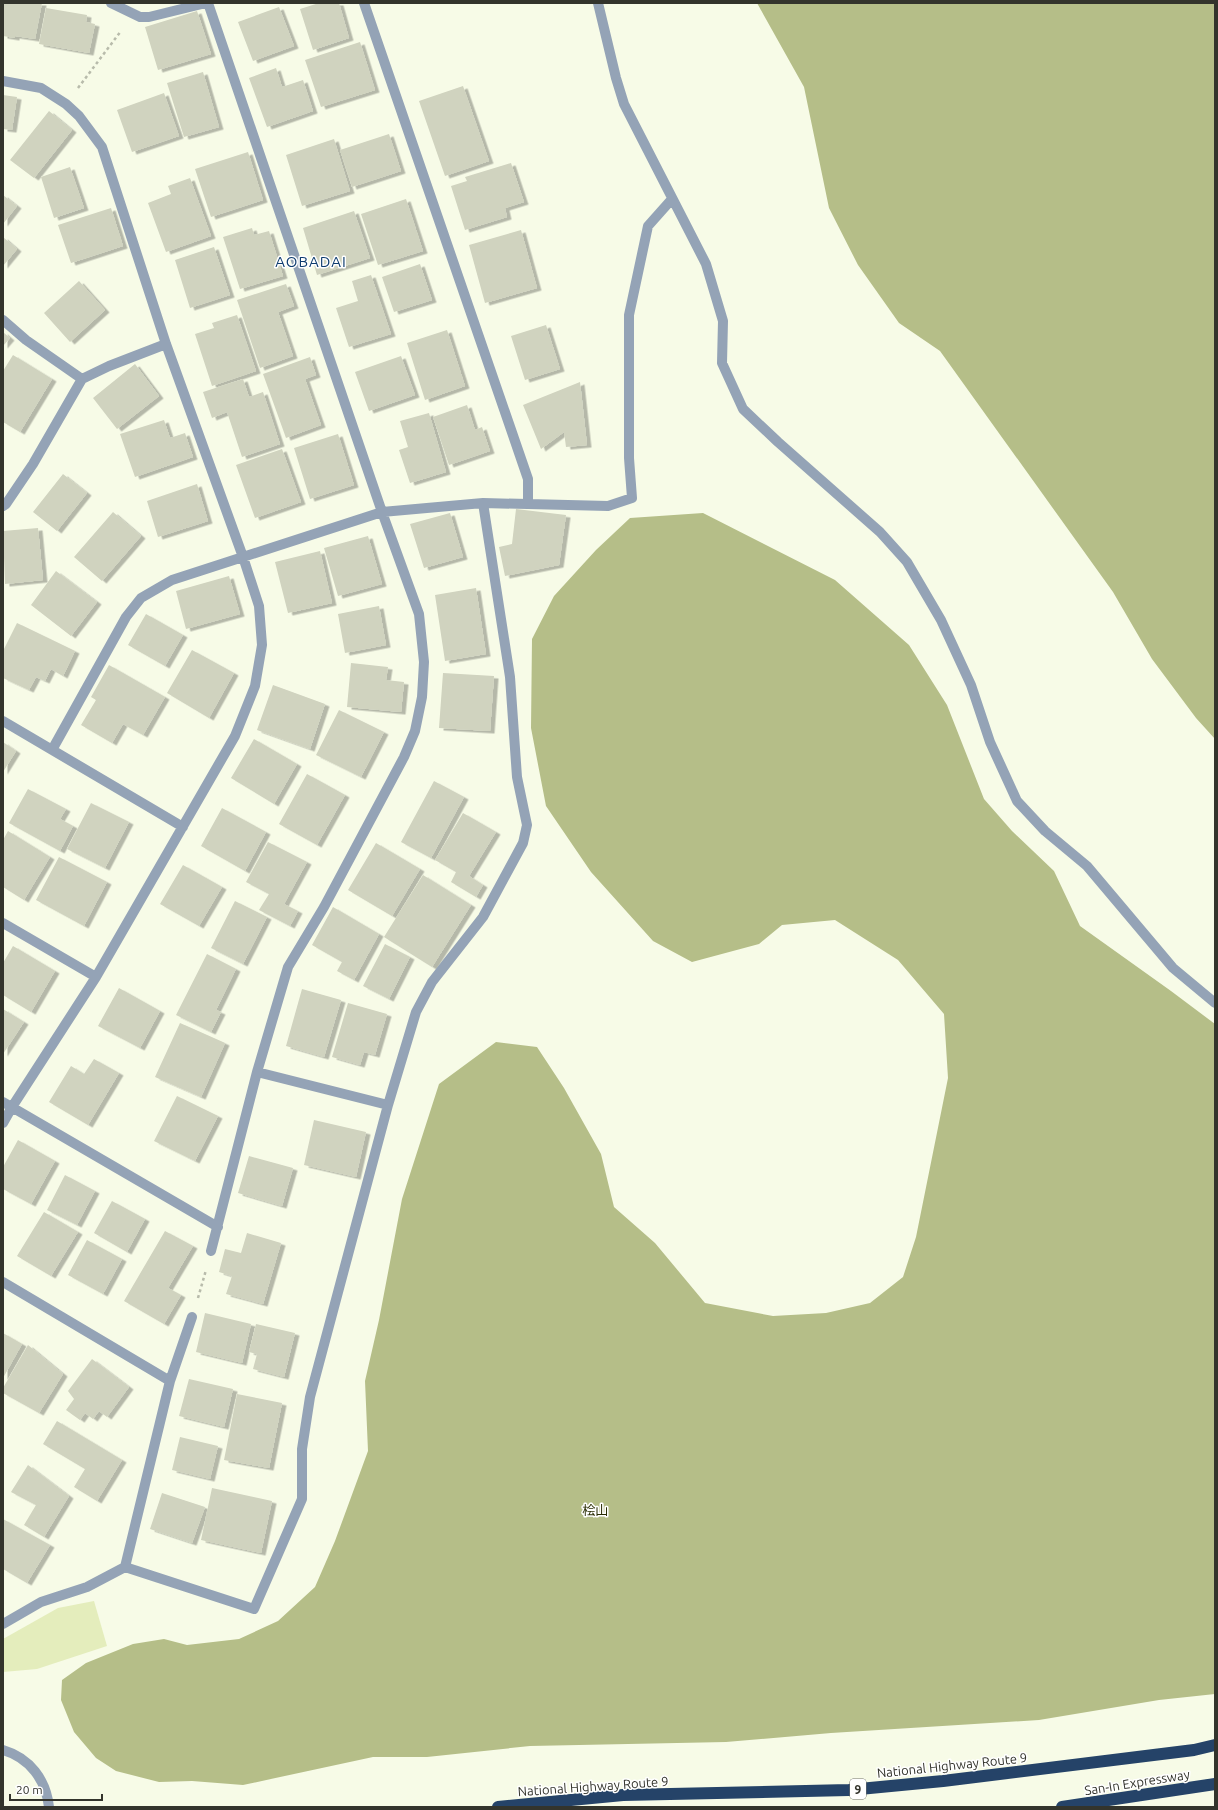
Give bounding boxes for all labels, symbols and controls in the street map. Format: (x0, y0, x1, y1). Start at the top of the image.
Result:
district label: AOBADAI (275, 253, 347, 270)
park label: 桧山 (582, 1503, 608, 1517)
street label: National Highway Route 9 (876, 1750, 1028, 1780)
street label: San-In Expressway (1083, 1767, 1191, 1797)
street label: National Highway Route 9 (517, 1774, 669, 1798)
scale bar (10, 1776, 102, 1802)
road number: 9 (850, 1779, 866, 1799)
text: 20 m (16, 1783, 43, 1796)

